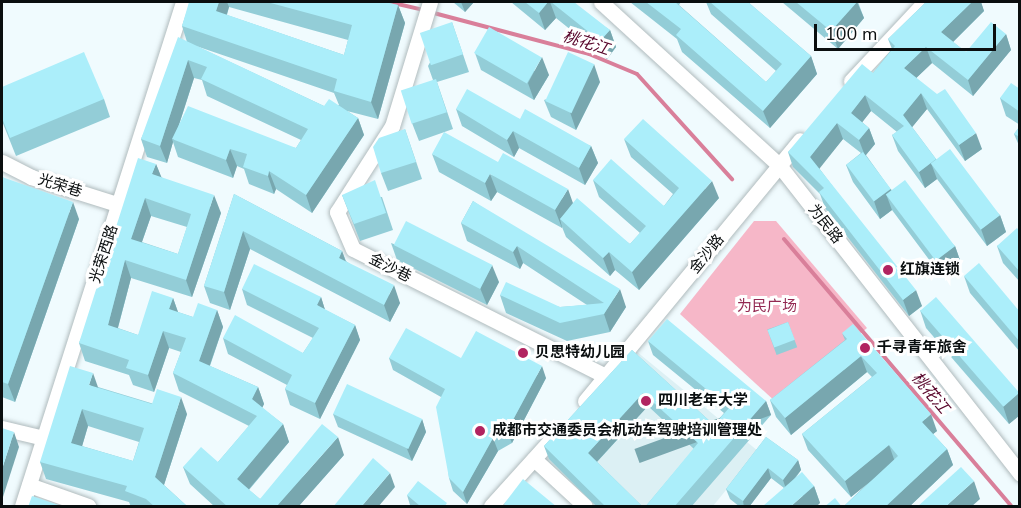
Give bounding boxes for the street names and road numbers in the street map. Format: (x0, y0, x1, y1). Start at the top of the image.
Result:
street label: 光荣巷 (36, 171, 84, 201)
street label: 为民路 (804, 201, 846, 247)
street label: 光荣西路 (86, 223, 122, 285)
street label: 金沙路 (686, 231, 728, 277)
street label: 金沙巷 (366, 250, 414, 286)

